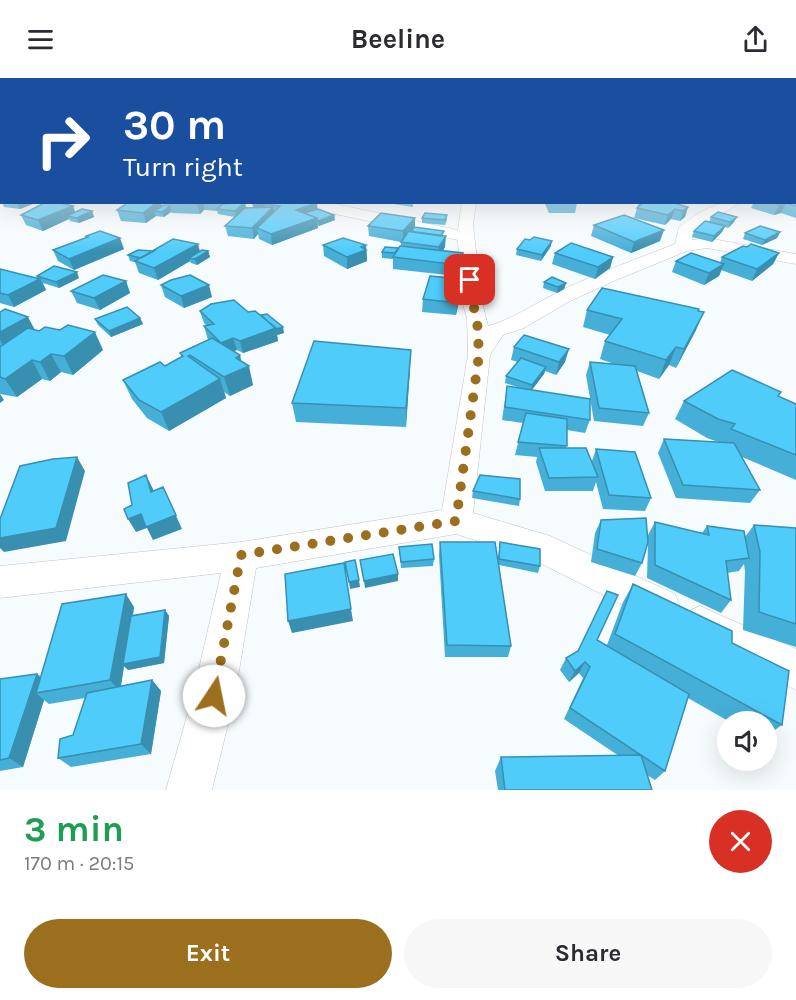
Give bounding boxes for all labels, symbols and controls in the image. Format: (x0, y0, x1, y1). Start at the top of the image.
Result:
icon: menu (24, 23, 57, 56)
text: Beeline (351, 23, 445, 55)
icon: share (739, 23, 772, 56)
text: 30 m (123, 100, 226, 150)
icon: right (24, 102, 102, 180)
text: Turn right (123, 151, 243, 183)
pin (444, 254, 495, 305)
icon: arrive (453, 263, 486, 296)
position arrow (182, 664, 246, 728)
map controls (717, 711, 777, 771)
button: sound (717, 711, 777, 771)
text: 3 min (24, 808, 124, 850)
button: close (709, 810, 772, 873)
text: 170 m · 20:15 (24, 852, 134, 875)
button: Exit (24, 919, 392, 988)
button: Share (404, 919, 772, 988)

